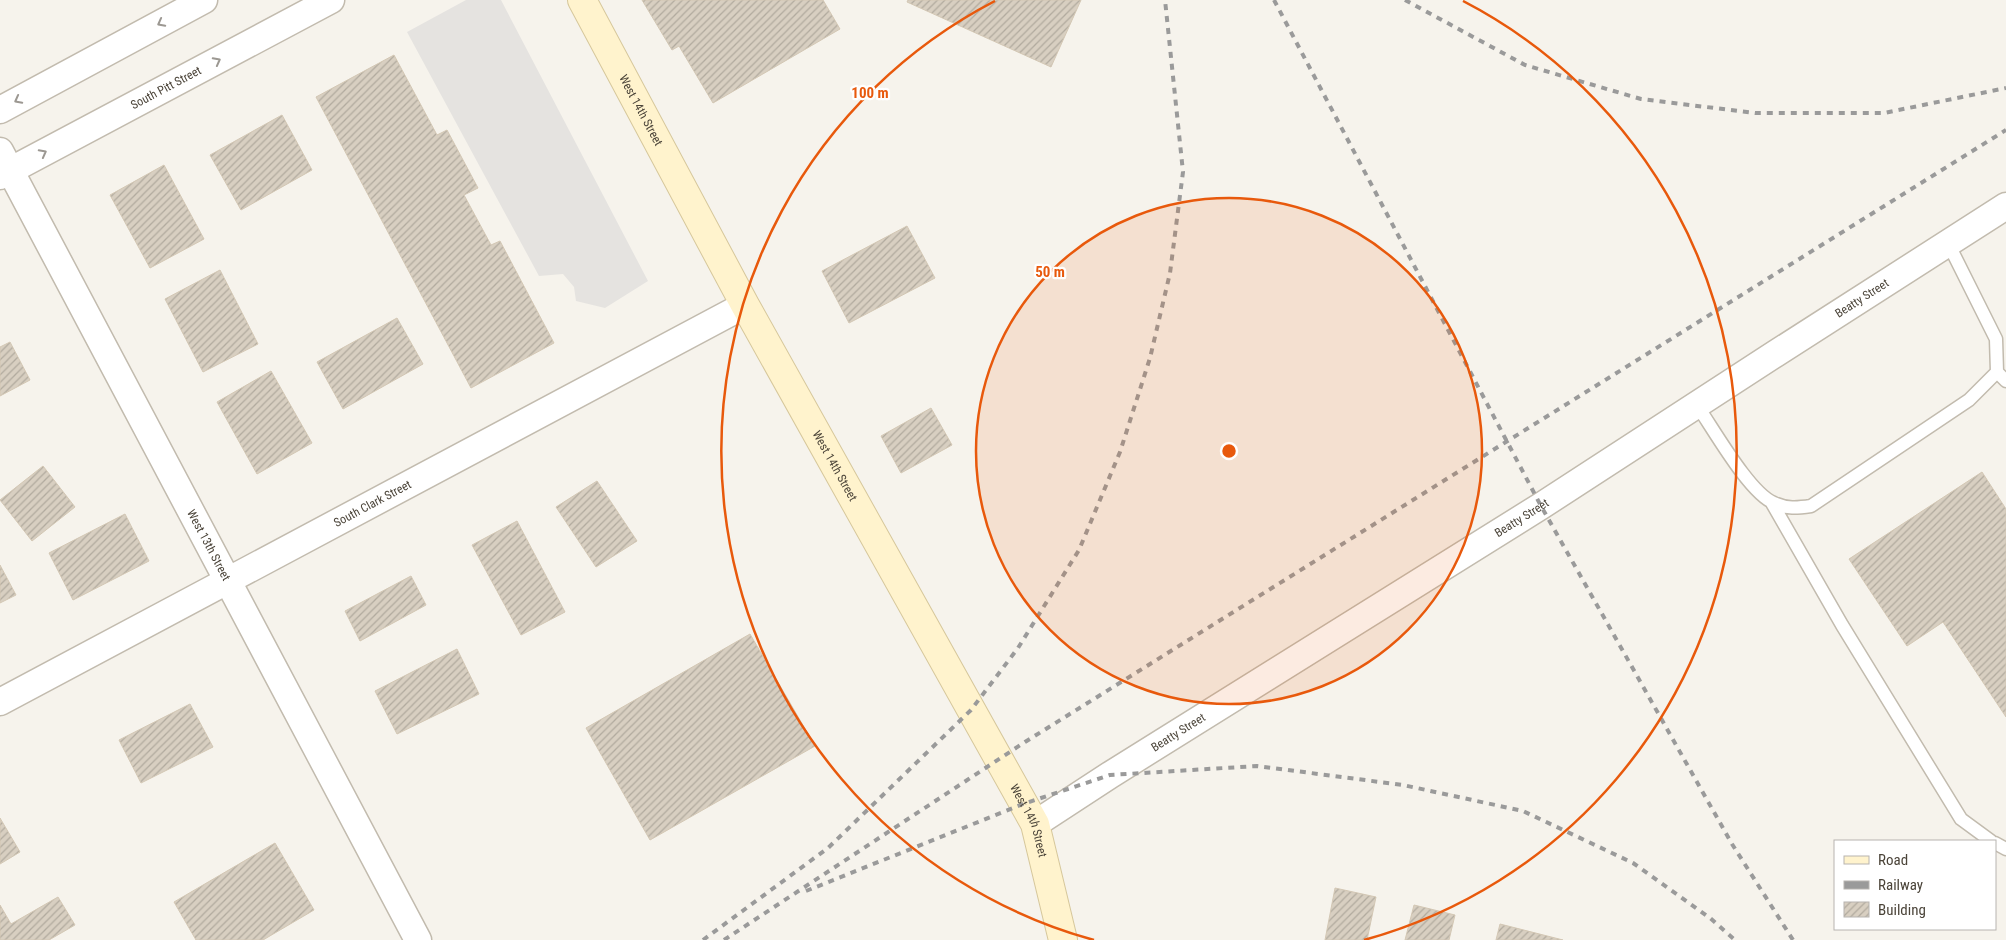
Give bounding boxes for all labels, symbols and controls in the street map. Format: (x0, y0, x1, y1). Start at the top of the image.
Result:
one-way arrow (157, 17, 166, 27)
one-way arrow (212, 57, 221, 67)
street label: South Pitt Street (128, 63, 204, 112)
street label: West 14th Street (616, 72, 666, 149)
text: 100 m (851, 84, 889, 102)
one-way arrow (14, 94, 23, 104)
one-way arrow (38, 149, 47, 159)
text: 50 m (1035, 263, 1065, 281)
street label: Beatty Street (1833, 276, 1892, 321)
street label: West 14th Street (810, 428, 860, 504)
centre of rings (1220, 442, 1238, 460)
street label: South Clark Street (331, 477, 414, 530)
street label: Beatty Street (1492, 496, 1552, 540)
street label: West 13th Street (184, 507, 234, 583)
street label: Beatty Street (1149, 710, 1208, 755)
street label: West 14th Street (1007, 782, 1050, 859)
legend (1834, 840, 1996, 930)
text: Road (1878, 851, 1908, 869)
text: Railway (1878, 876, 1923, 894)
text: Building (1878, 901, 1926, 919)

